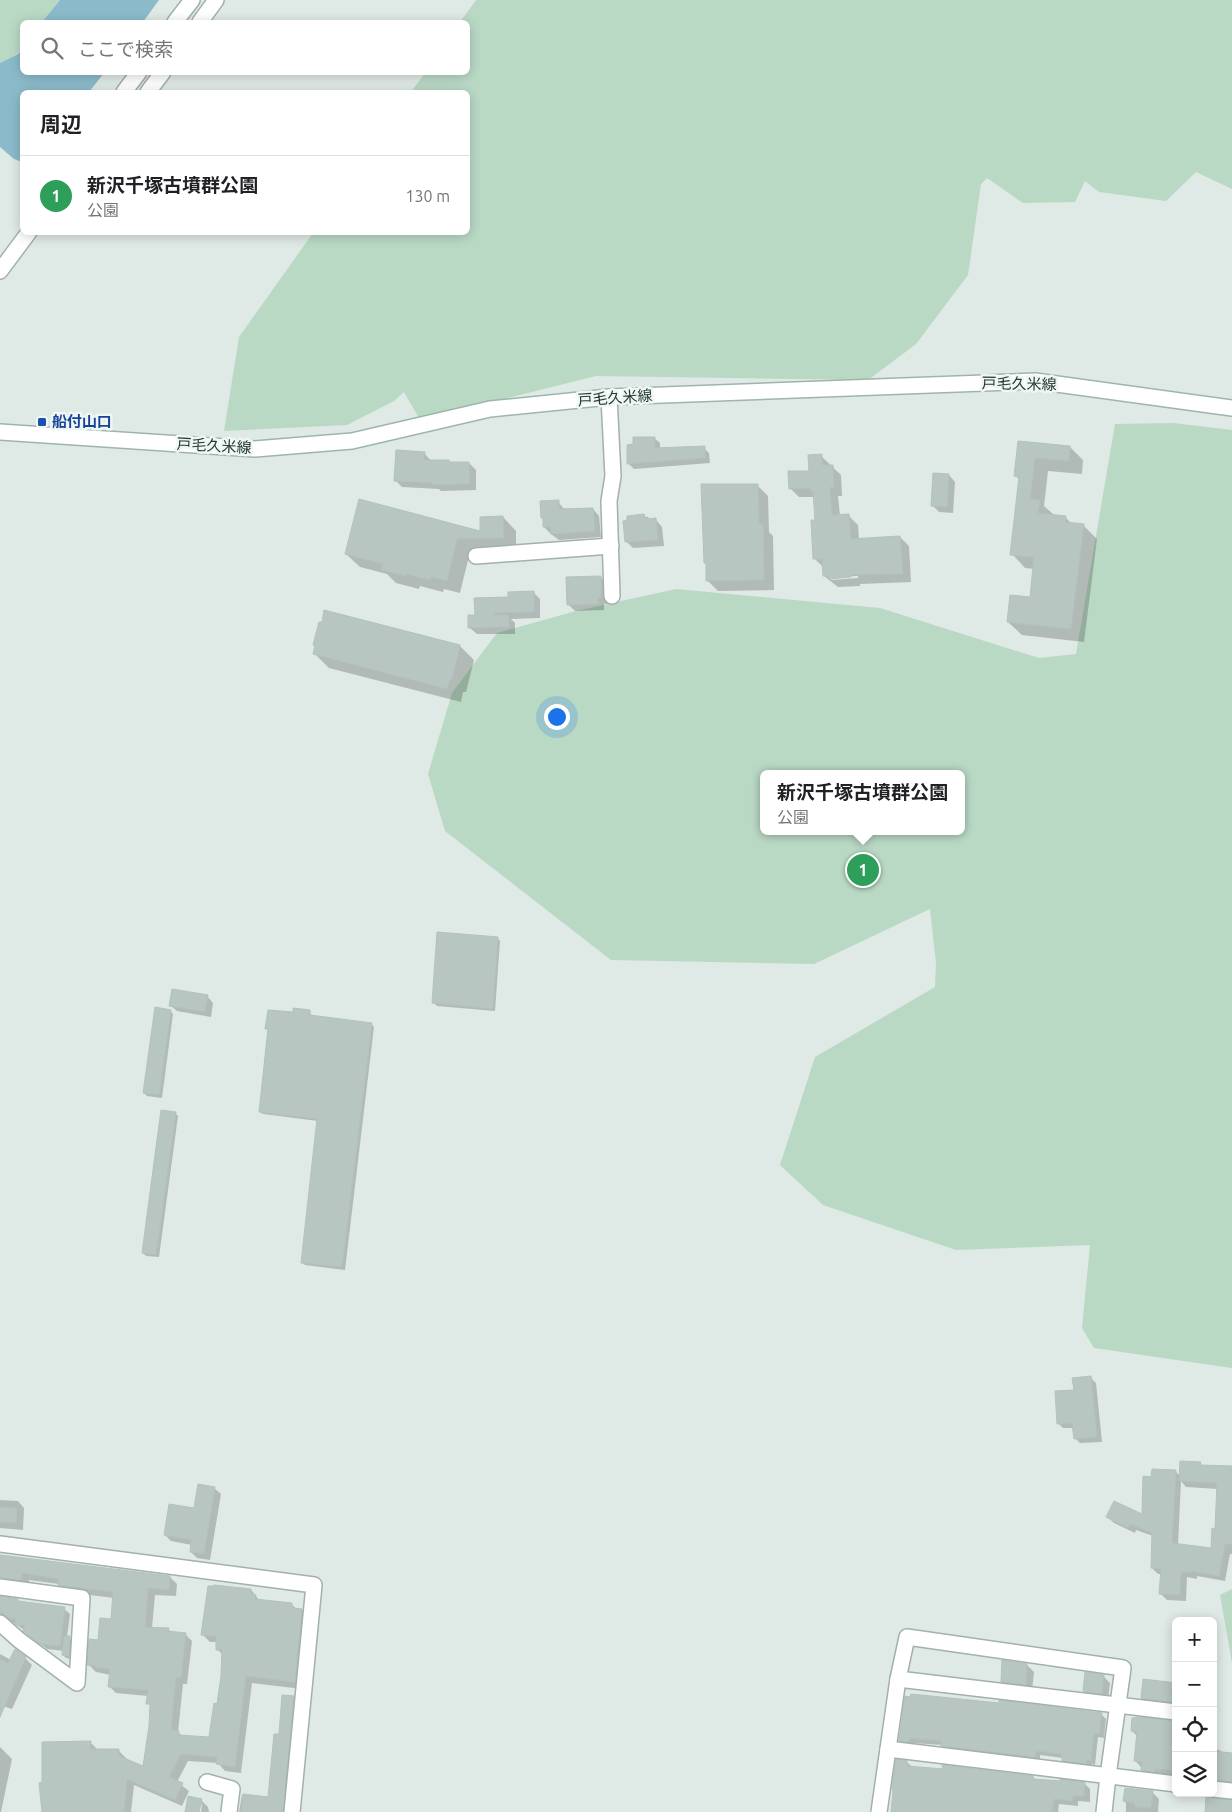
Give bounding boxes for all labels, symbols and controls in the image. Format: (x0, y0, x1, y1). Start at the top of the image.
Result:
search box (20, 20, 470, 75)
icon: search (38, 34, 66, 62)
text: ここで検索 (78, 38, 173, 60)
text: 周辺 (40, 112, 82, 136)
text: 新沢千塚古墳群公園 (87, 174, 258, 196)
text: 1 (51, 187, 61, 205)
text: 130 m (405, 187, 450, 205)
text: 公園 (87, 201, 119, 219)
street label: 戸毛久米線 (981, 374, 1057, 393)
street label: 戸毛久米線 (577, 386, 653, 409)
place label: 船付山口 (52, 413, 112, 430)
marker: 船付山口 (36, 416, 48, 428)
street label: 戸毛久米線 (176, 435, 252, 456)
your location (544, 704, 570, 730)
popup (760, 770, 965, 835)
text: 新沢千塚古墳群公園 (777, 781, 948, 803)
text: 公園 (777, 808, 809, 826)
pin: 1 (847, 851, 879, 889)
map controls (1172, 1617, 1217, 1797)
button: + (1172, 1617, 1217, 1662)
button: − (1172, 1662, 1217, 1707)
button: locate (1172, 1707, 1217, 1752)
button: layers (1172, 1752, 1217, 1797)

